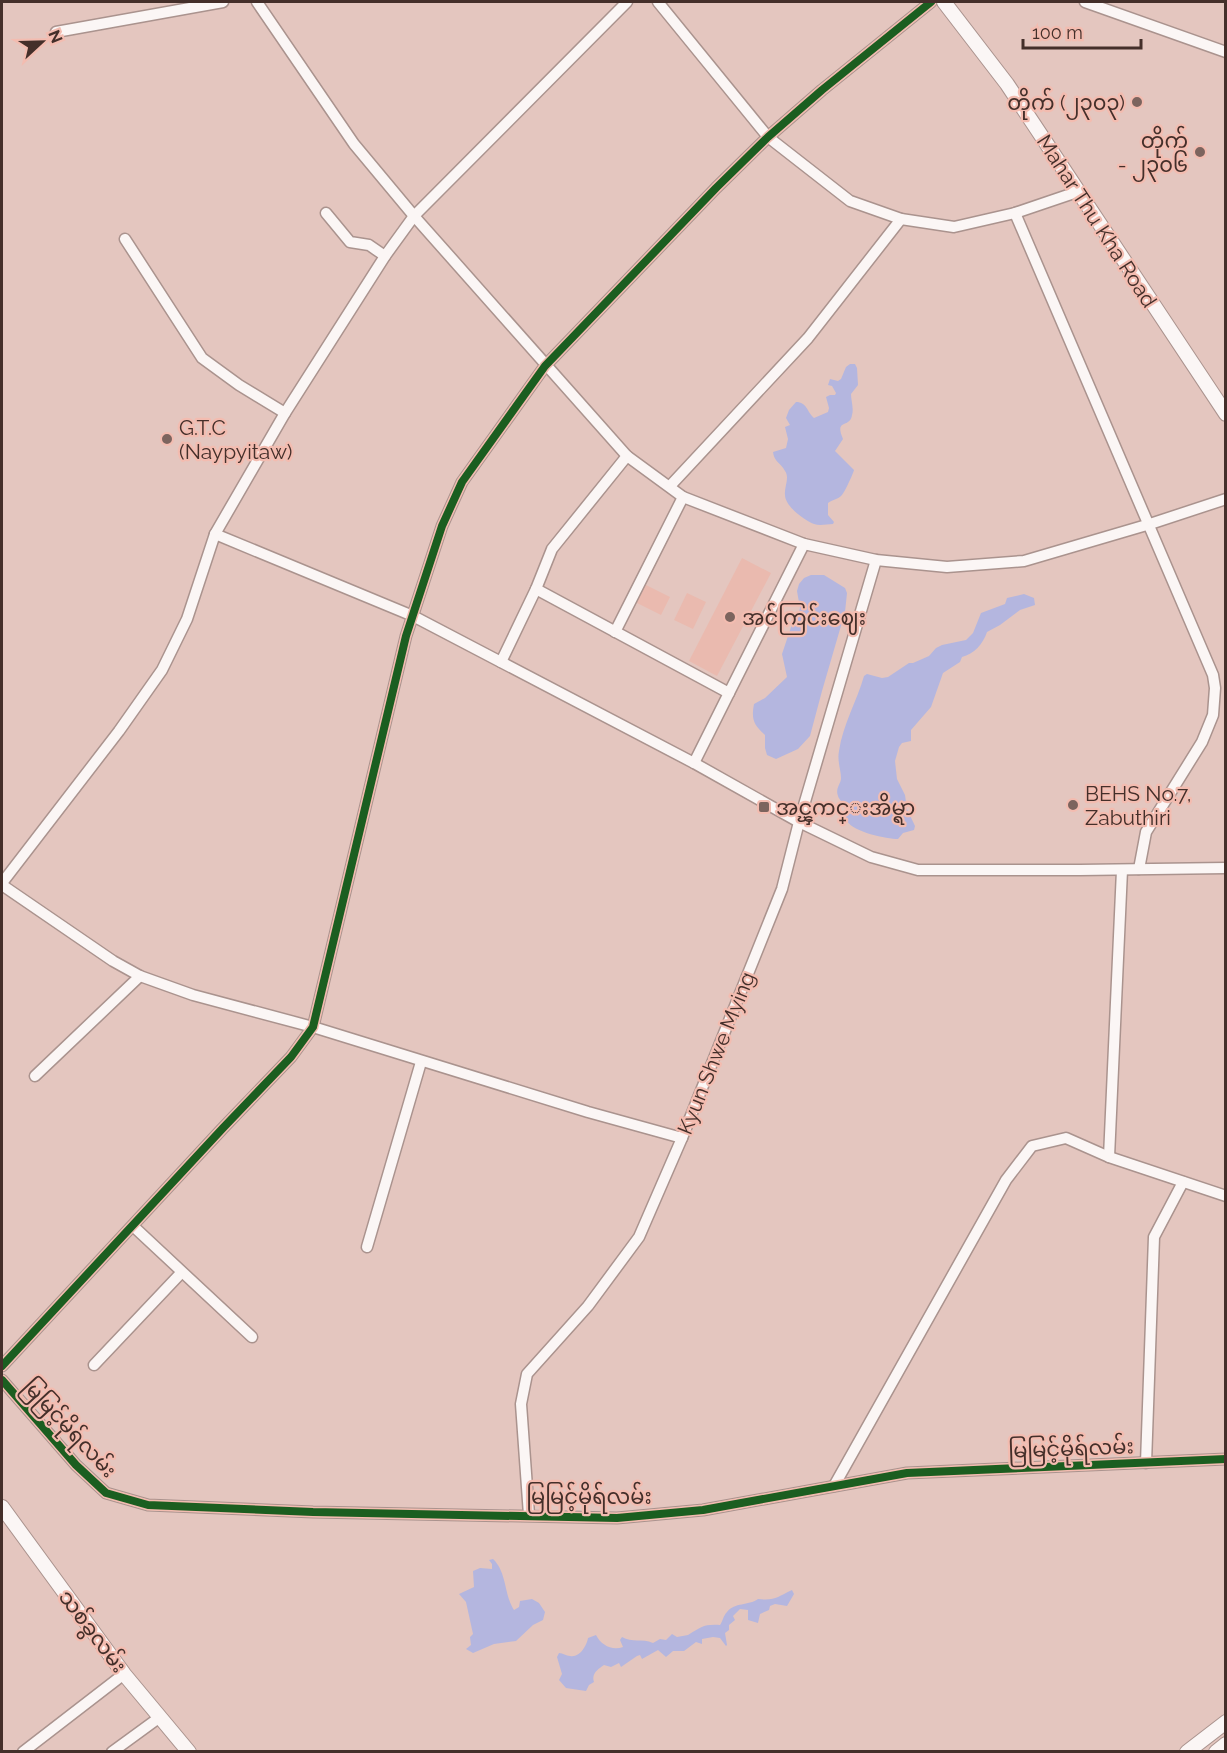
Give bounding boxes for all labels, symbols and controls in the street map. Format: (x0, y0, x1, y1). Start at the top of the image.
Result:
north arrow (12, 12, 72, 72)
scale bar (1023, 12, 1142, 50)
text: 100 m (1032, 22, 1083, 43)
text: N (44, 27, 67, 46)
place label: တိုက် (၂၃၀၃) (1007, 87, 1125, 120)
marker: တိုက် (၂၃၀၃) (1130, 95, 1144, 109)
place label: တိုက် - ၂၃၀၆ (1118, 125, 1188, 182)
street label: Mahar Thu Kha Road (1032, 130, 1162, 312)
marker: တိုက် - ၂၃၀၆ (1193, 145, 1207, 159)
place label: G.T.C (Naypyitaw) (179, 415, 292, 464)
marker: G.T.C (Naypyitaw) (160, 432, 174, 446)
place label: အင်ကြင်းဈေး (742, 602, 866, 635)
marker: အင်ကြင်းဈေး (723, 610, 737, 624)
place label: BEHS No.7, Zabuthiri (1085, 781, 1192, 830)
place label: အင္ၾကင္းအိမ္ရာ (776, 792, 915, 825)
marker: BEHS No.7, Zabuthiri (1066, 798, 1080, 812)
marker: အင္ၾကင္းအိမ္ရာ (757, 800, 771, 814)
street label: Kyun Shwe Mying (672, 968, 760, 1138)
street label: မြမြင့်မိုရ်လမ်း (14, 1372, 124, 1486)
street label: မြမြင့်မိုရ်လမ်း (1008, 1430, 1134, 1468)
street label: မြမြင့်မိုရ်လမ်း (526, 1481, 652, 1514)
street label: သစ်ခွလမ်း (51, 1583, 135, 1680)

